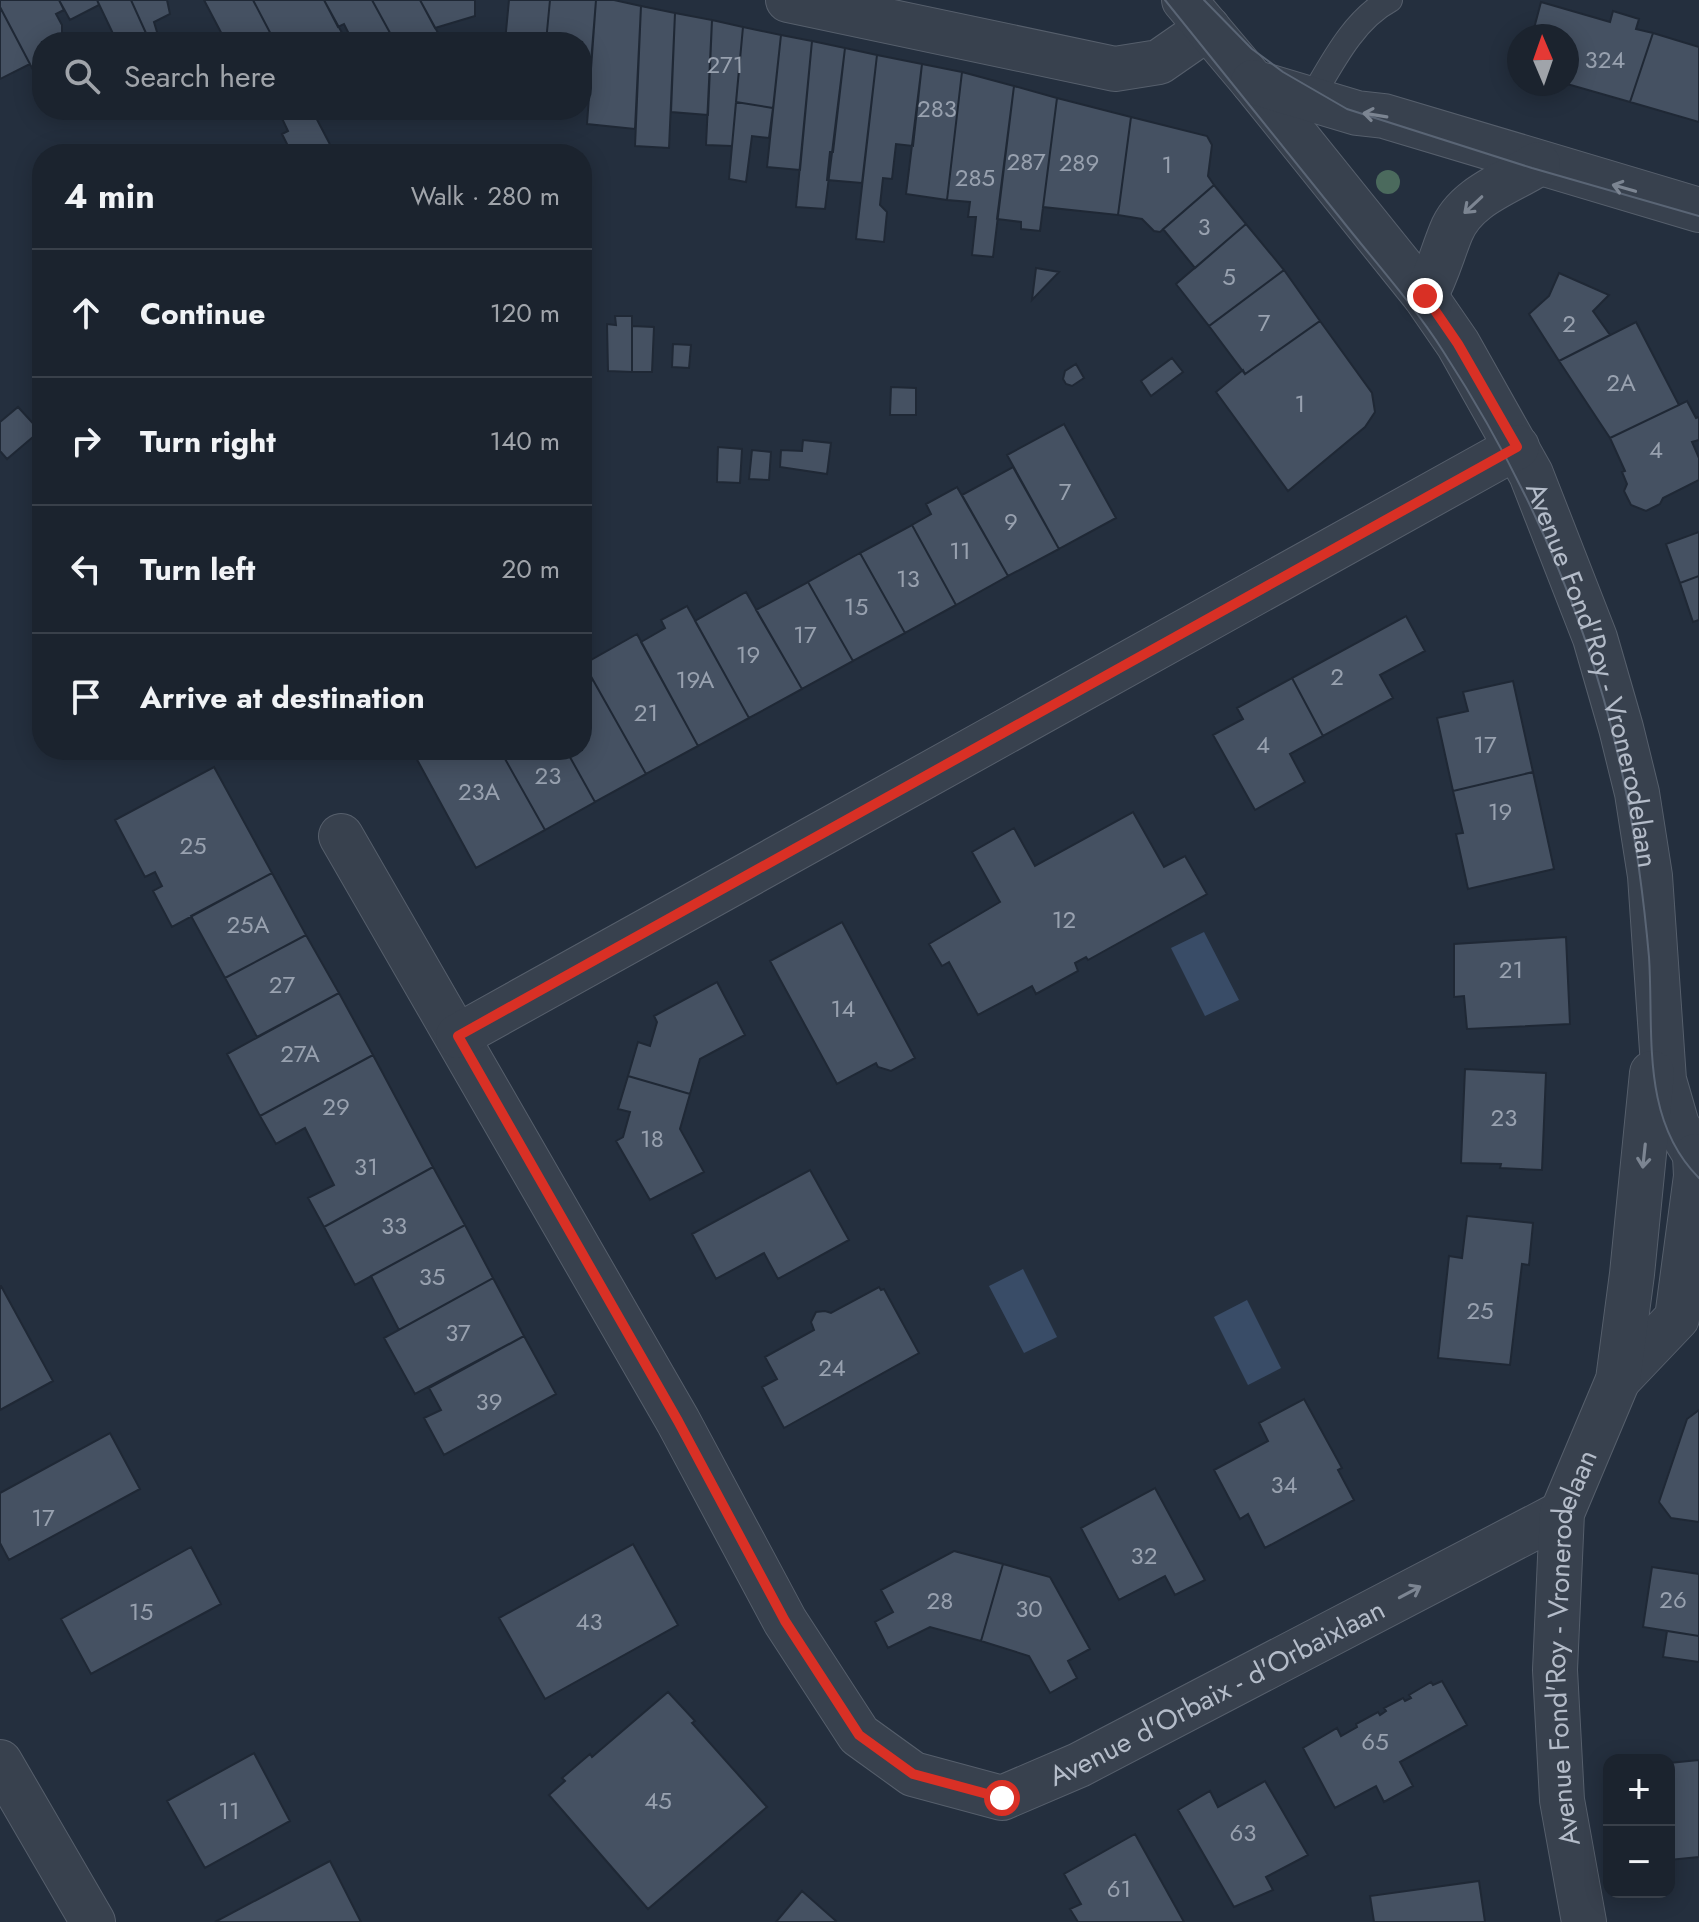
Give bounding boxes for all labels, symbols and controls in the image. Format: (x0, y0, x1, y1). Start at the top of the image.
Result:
north arrow (1507, 24, 1579, 96)
search box (32, 32, 592, 120)
house number: 324 (1585, 42, 1625, 77)
house number: 271 (706, 47, 744, 82)
icon: search (60, 54, 104, 98)
text: Search here (124, 55, 276, 98)
house number: 283 (917, 91, 957, 126)
one-way arrow (1362, 107, 1388, 122)
house number: 287 (1007, 144, 1046, 179)
house number: 289 (1059, 145, 1099, 180)
house number: 1 (1162, 147, 1172, 182)
house number: 285 (955, 160, 995, 195)
text: 4 min (64, 172, 155, 221)
text: Walk · 280 m (411, 177, 560, 215)
one-way arrow (1612, 180, 1638, 195)
one-way arrow (1463, 196, 1483, 215)
house number: 3 (1197, 209, 1211, 244)
house number: 5 (1222, 259, 1236, 294)
route end (1407, 278, 1443, 314)
icon: ahead (64, 291, 108, 335)
text: Continue (140, 292, 266, 335)
text: 120 m (490, 294, 560, 332)
house number: 7 (1258, 305, 1271, 340)
house number: 2 (1562, 306, 1576, 341)
house number: 2A (1606, 365, 1636, 400)
house number: 1 (1295, 386, 1305, 421)
icon: right (64, 419, 108, 463)
text: Turn right (140, 420, 276, 463)
text: 140 m (489, 422, 560, 460)
house number: 4 (1649, 432, 1663, 467)
house number: 7 (1059, 474, 1072, 509)
street label: Avenue Fond'Roy - Vronerodelaan (1515, 476, 1668, 870)
house number: 9 (1004, 504, 1018, 539)
house number: 11 (949, 533, 971, 568)
icon: left (64, 547, 108, 591)
text: Turn left (140, 548, 255, 591)
text: 20 m (502, 550, 560, 588)
house number: 13 (896, 561, 920, 596)
house number: 15 (844, 589, 868, 624)
house number: 17 (793, 617, 817, 652)
house number: 19 (736, 637, 760, 672)
house number: 2 (1330, 659, 1344, 694)
house number: 19A (676, 662, 715, 697)
icon: arrive (64, 675, 108, 719)
text: Arrive at destination (140, 676, 425, 719)
house number: 21 (634, 695, 658, 730)
house number: 4 (1256, 727, 1270, 762)
house number: 17 (1473, 727, 1497, 762)
house number: 23 (535, 758, 561, 793)
house number: 23A (458, 774, 500, 809)
house number: 19 (1488, 794, 1512, 829)
house number: 25 (179, 828, 207, 863)
house number: 12 (1052, 902, 1076, 937)
house number: 25A (226, 907, 270, 942)
house number: 21 (1499, 952, 1523, 987)
house number: 27 (269, 967, 296, 1002)
house number: 14 (831, 991, 855, 1026)
house number: 27A (280, 1036, 320, 1071)
house number: 29 (322, 1089, 350, 1124)
house number: 23 (1491, 1100, 1517, 1135)
house number: 18 (640, 1121, 664, 1156)
one-way arrow (1636, 1142, 1651, 1169)
house number: 31 (354, 1149, 378, 1184)
house number: 33 (381, 1208, 407, 1243)
house number: 35 (419, 1259, 445, 1294)
house number: 25 (1466, 1293, 1494, 1328)
house number: 37 (445, 1315, 471, 1350)
house number: 24 (818, 1350, 846, 1385)
house number: 39 (476, 1384, 502, 1419)
street label: Avenue Fond'Roy - Vronerodelaan (1535, 1443, 1608, 1850)
house number: 34 (1270, 1467, 1298, 1502)
house number: 17 (31, 1500, 55, 1535)
house number: 32 (1131, 1538, 1157, 1573)
house number: 26 (1659, 1582, 1687, 1617)
house number: 28 (927, 1583, 953, 1618)
one-way arrow (1398, 1584, 1422, 1600)
street label: Avenue d'Orbaix - d'Orbaixlaan (1043, 1589, 1392, 1797)
house number: 30 (1015, 1591, 1043, 1626)
house number: 15 (129, 1594, 153, 1629)
house number: 43 (575, 1604, 603, 1639)
house number: 65 (1361, 1724, 1389, 1759)
map controls (1603, 1754, 1675, 1898)
button: + (1603, 1754, 1675, 1826)
route start (984, 1780, 1020, 1816)
house number: 45 (644, 1783, 672, 1818)
house number: 11 (218, 1793, 240, 1828)
house number: 63 (1230, 1815, 1256, 1850)
button: − (1603, 1826, 1675, 1898)
house number: 61 (1107, 1871, 1131, 1906)

